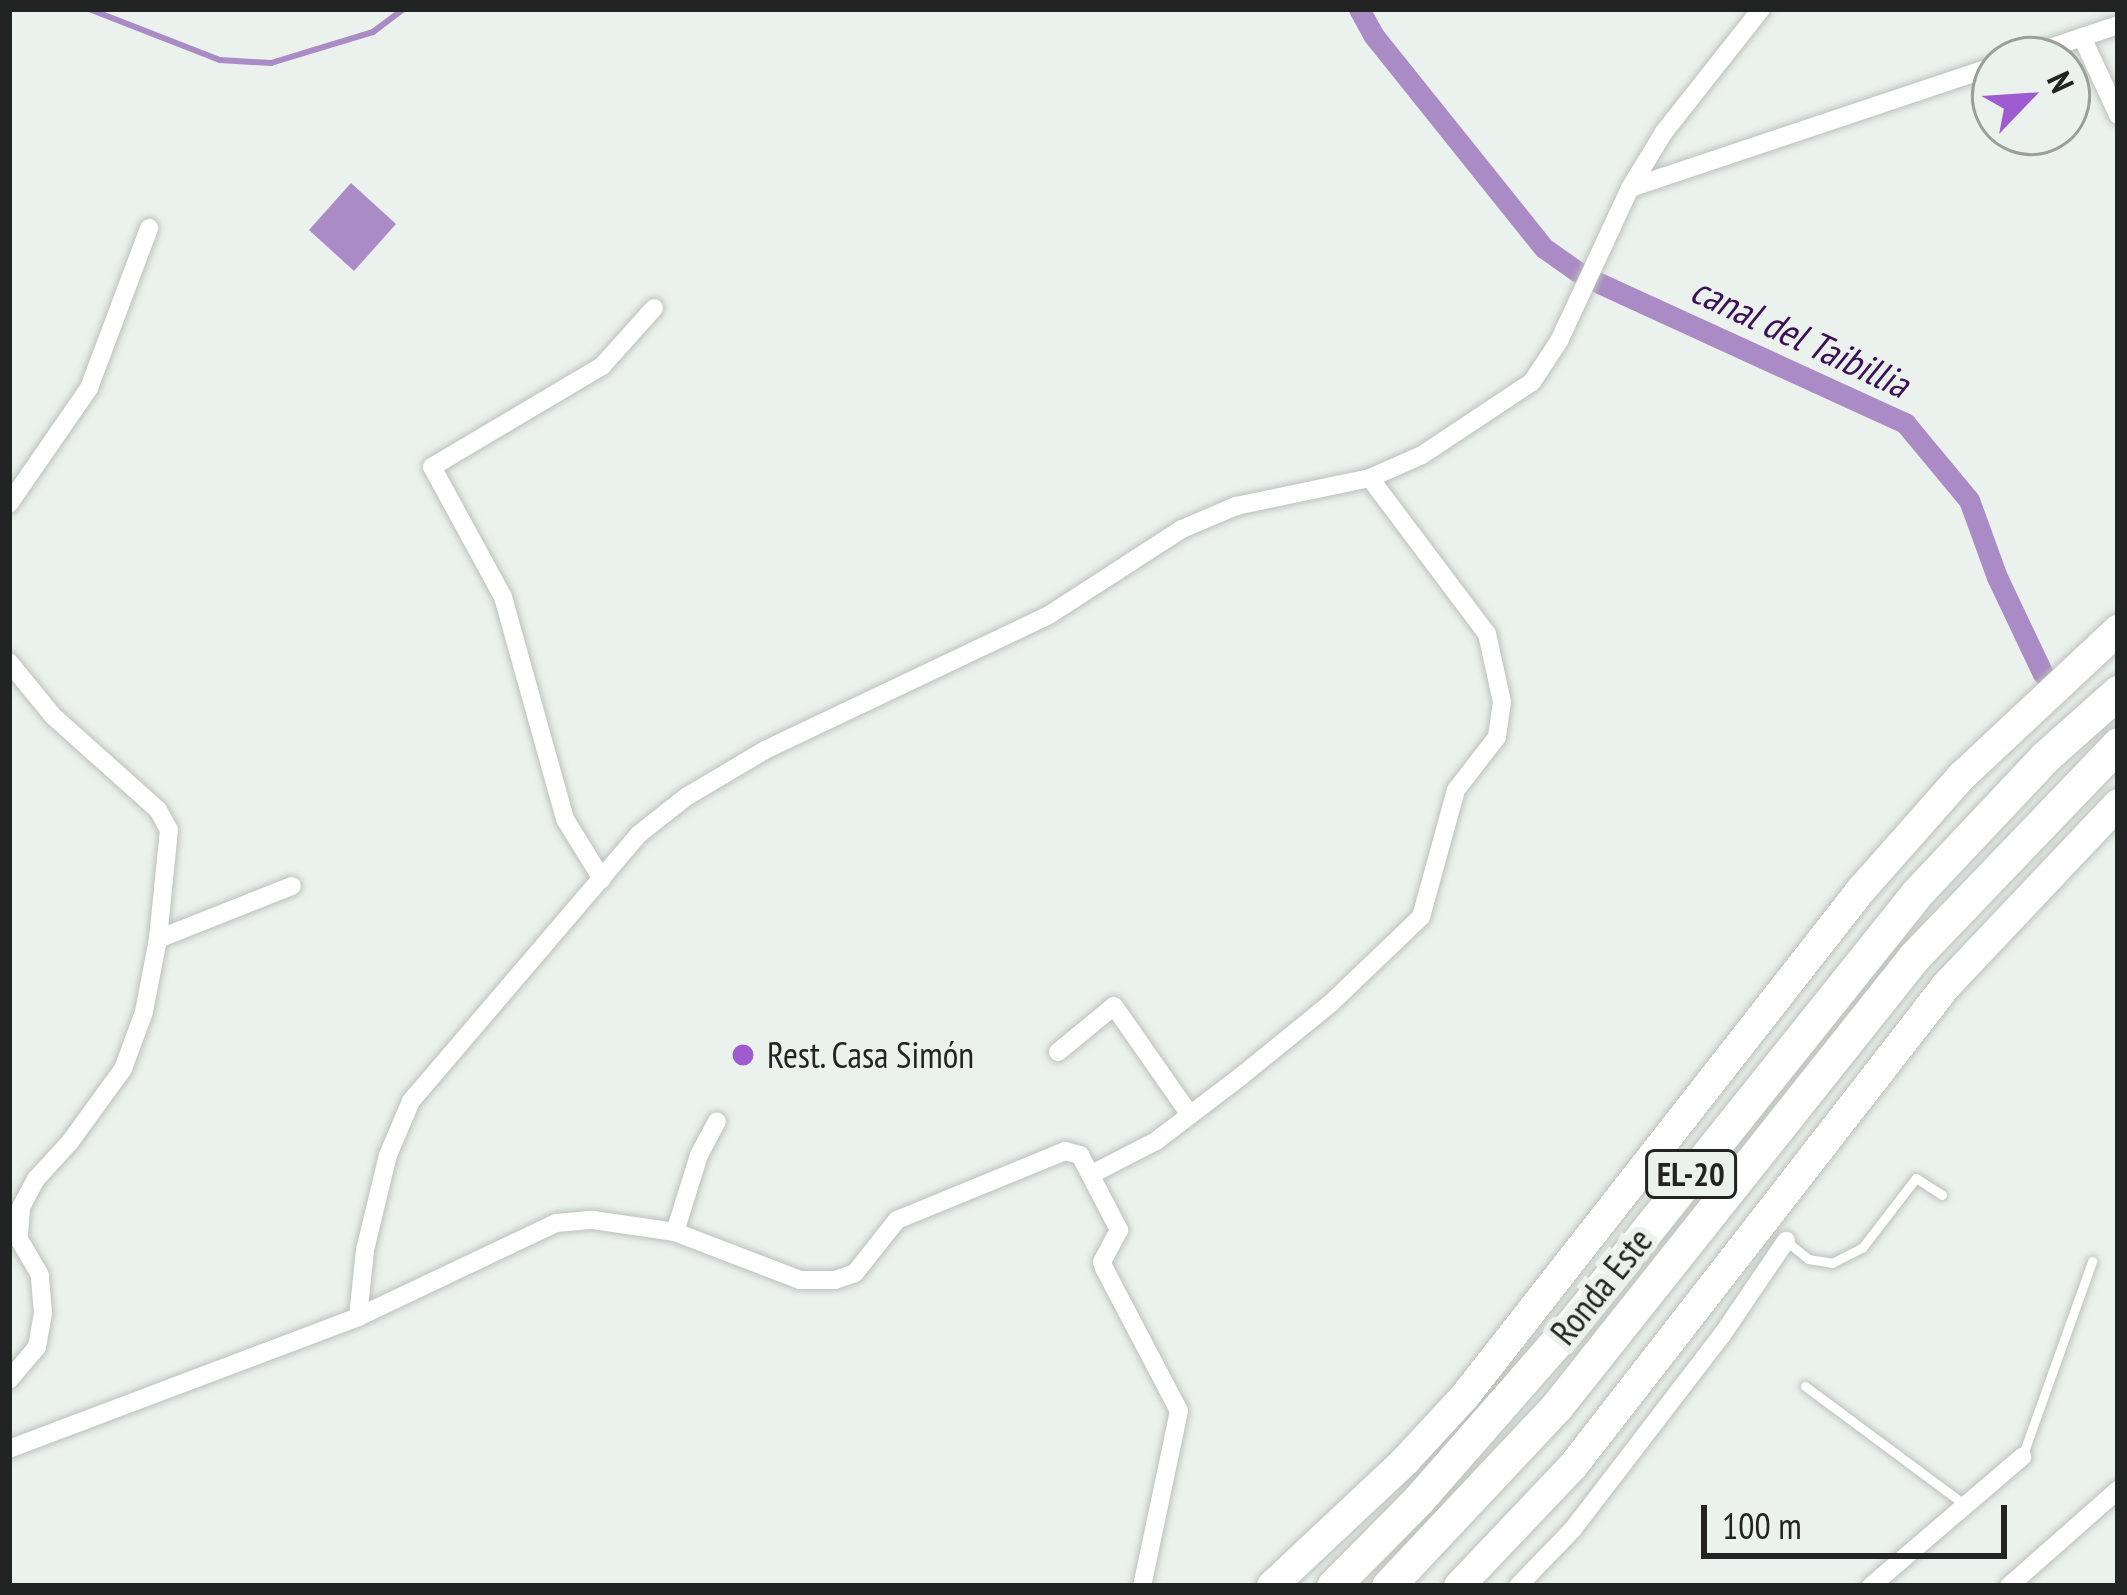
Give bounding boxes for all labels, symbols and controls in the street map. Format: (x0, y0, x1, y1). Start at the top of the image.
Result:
north arrow (1971, 36, 2091, 156)
text: N (2038, 65, 2085, 99)
water label: canal del Taibillia (1683, 266, 1917, 408)
place label: Rest. Casa Simón (767, 1033, 976, 1077)
marker: Rest. Casa Simón (730, 1042, 756, 1068)
road number: EL-20 (1643, 1147, 1739, 1201)
street label: Ronda Este (1541, 1219, 1661, 1353)
scale bar (1707, 1481, 2013, 1555)
text: 100 m (1722, 1502, 1802, 1549)

